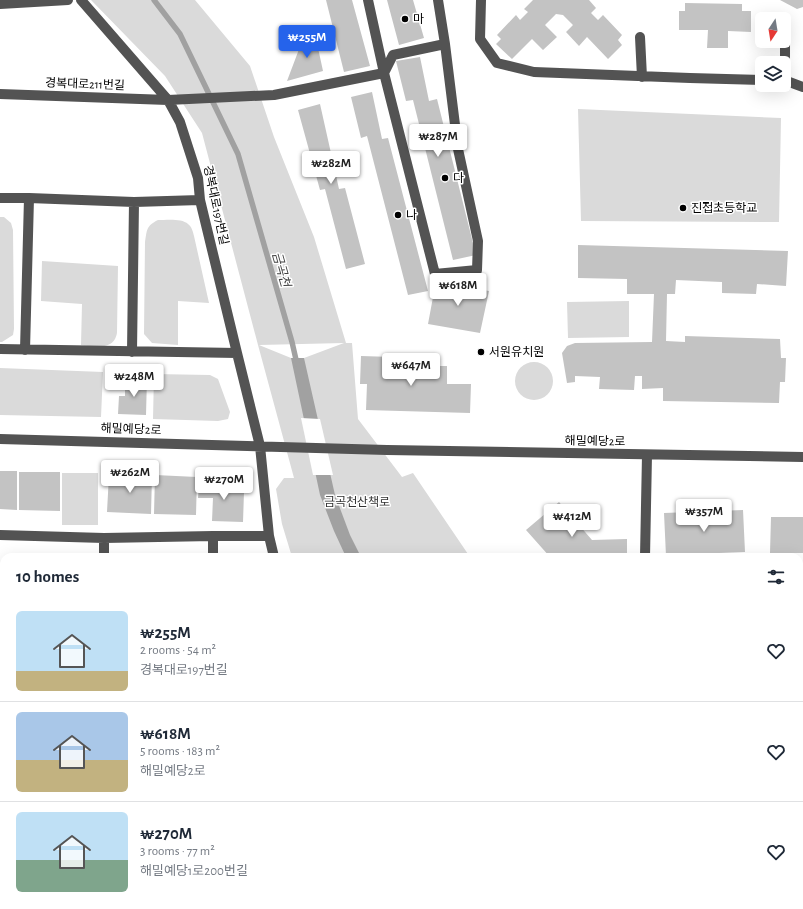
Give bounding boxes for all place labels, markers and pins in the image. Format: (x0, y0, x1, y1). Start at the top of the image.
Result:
place label: 마 (413, 13, 424, 25)
marker: 마 (400, 14, 410, 24)
pin: ₩255M (279, 25, 335, 59)
pin: ₩287M (410, 124, 466, 158)
pin: ₩282M (303, 151, 359, 185)
place label: 다 (453, 172, 464, 184)
marker: 다 (440, 173, 450, 183)
place label: 진접초등학교 (691, 201, 757, 214)
marker: 진접초등학교 (678, 203, 688, 213)
place label: 나 (406, 209, 417, 221)
marker: 나 (393, 210, 403, 220)
pin: ₩618M (430, 273, 486, 307)
place label: 서원유치원 (489, 346, 544, 358)
marker: 서원유치원 (476, 347, 486, 357)
pin: ₩647M (383, 353, 439, 387)
pin: ₩248M (106, 364, 162, 398)
pin: ₩262M (102, 460, 158, 494)
pin: ₩270M (196, 467, 252, 501)
pin: ₩357M (676, 499, 732, 533)
pin: ₩412M (544, 504, 600, 538)

